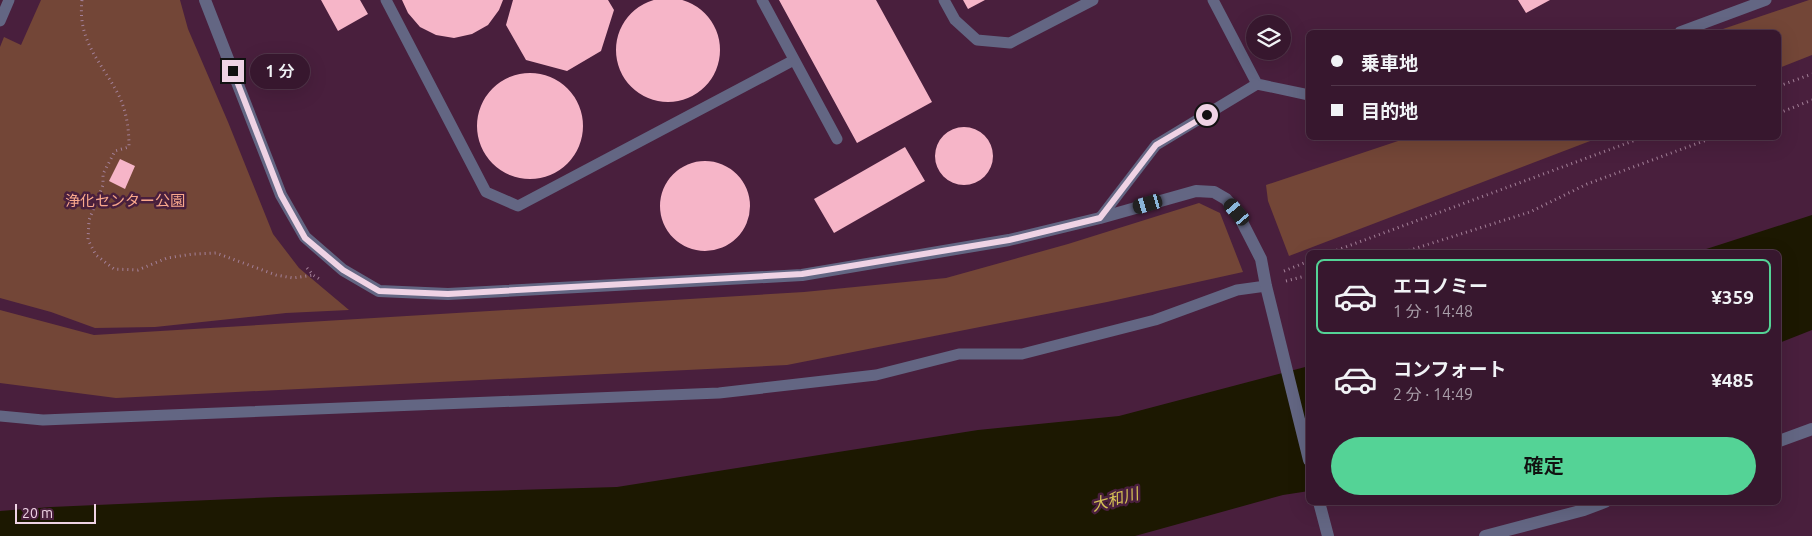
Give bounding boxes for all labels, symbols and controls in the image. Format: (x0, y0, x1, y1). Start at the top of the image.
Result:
map controls (1246, 15, 1291, 60)
button: layers (1246, 15, 1291, 60)
text: 乗車地 (1361, 52, 1418, 74)
callout: 1 分 (250, 54, 310, 88)
route end (222, 60, 244, 82)
text: 1 分 (266, 62, 294, 80)
text: 目的地 (1361, 100, 1418, 122)
route start (1196, 104, 1218, 126)
park label: 浄化センター公園 (65, 192, 185, 209)
car (1131, 193, 1164, 215)
car (1221, 196, 1252, 228)
icon: car (1333, 274, 1378, 319)
text: エコノミー (1393, 275, 1488, 297)
text: ¥359 (1711, 286, 1754, 308)
text: 1 分 · 14:48 (1393, 302, 1473, 320)
icon: car (1333, 357, 1378, 402)
text: コンフォート (1393, 358, 1506, 380)
text: ¥485 (1711, 369, 1754, 391)
text: 2 分 · 14:49 (1393, 385, 1473, 403)
button: 確定 (1331, 437, 1756, 495)
water label: 大和川 (1089, 484, 1142, 514)
scale bar (15, 501, 96, 524)
text: 20 m (22, 505, 53, 521)

